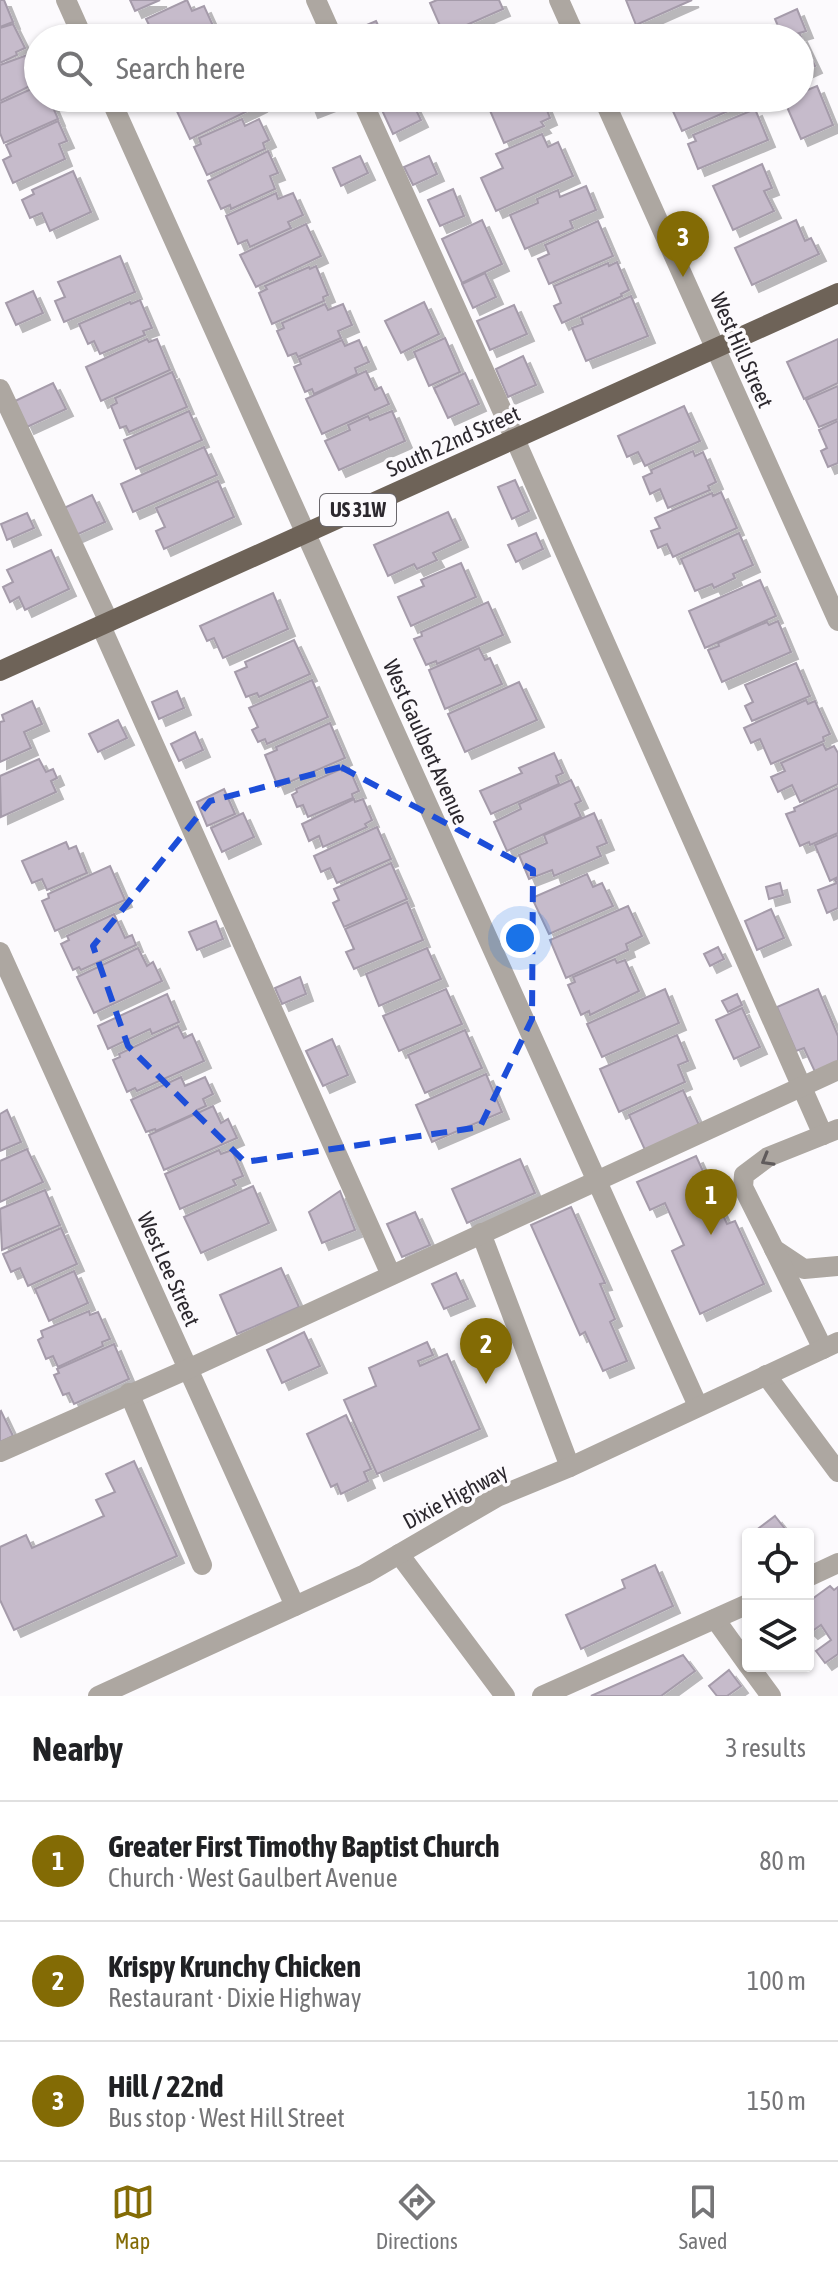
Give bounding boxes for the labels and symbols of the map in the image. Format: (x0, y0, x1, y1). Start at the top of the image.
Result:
pin: 3 (657, 211, 709, 277)
street label: West Hill Street (705, 288, 779, 412)
street label: South 22nd Street (382, 400, 524, 482)
road number: US 31W (320, 494, 396, 526)
street label: West Gaulbert Avenue (378, 656, 474, 828)
your location (500, 918, 540, 958)
one-way arrow (761, 1150, 776, 1166)
pin: 1 (685, 1169, 737, 1235)
street label: West Lee Street (132, 1208, 206, 1330)
pin: 2 (460, 1318, 512, 1384)
street label: Dixie Highway (398, 1458, 512, 1534)

